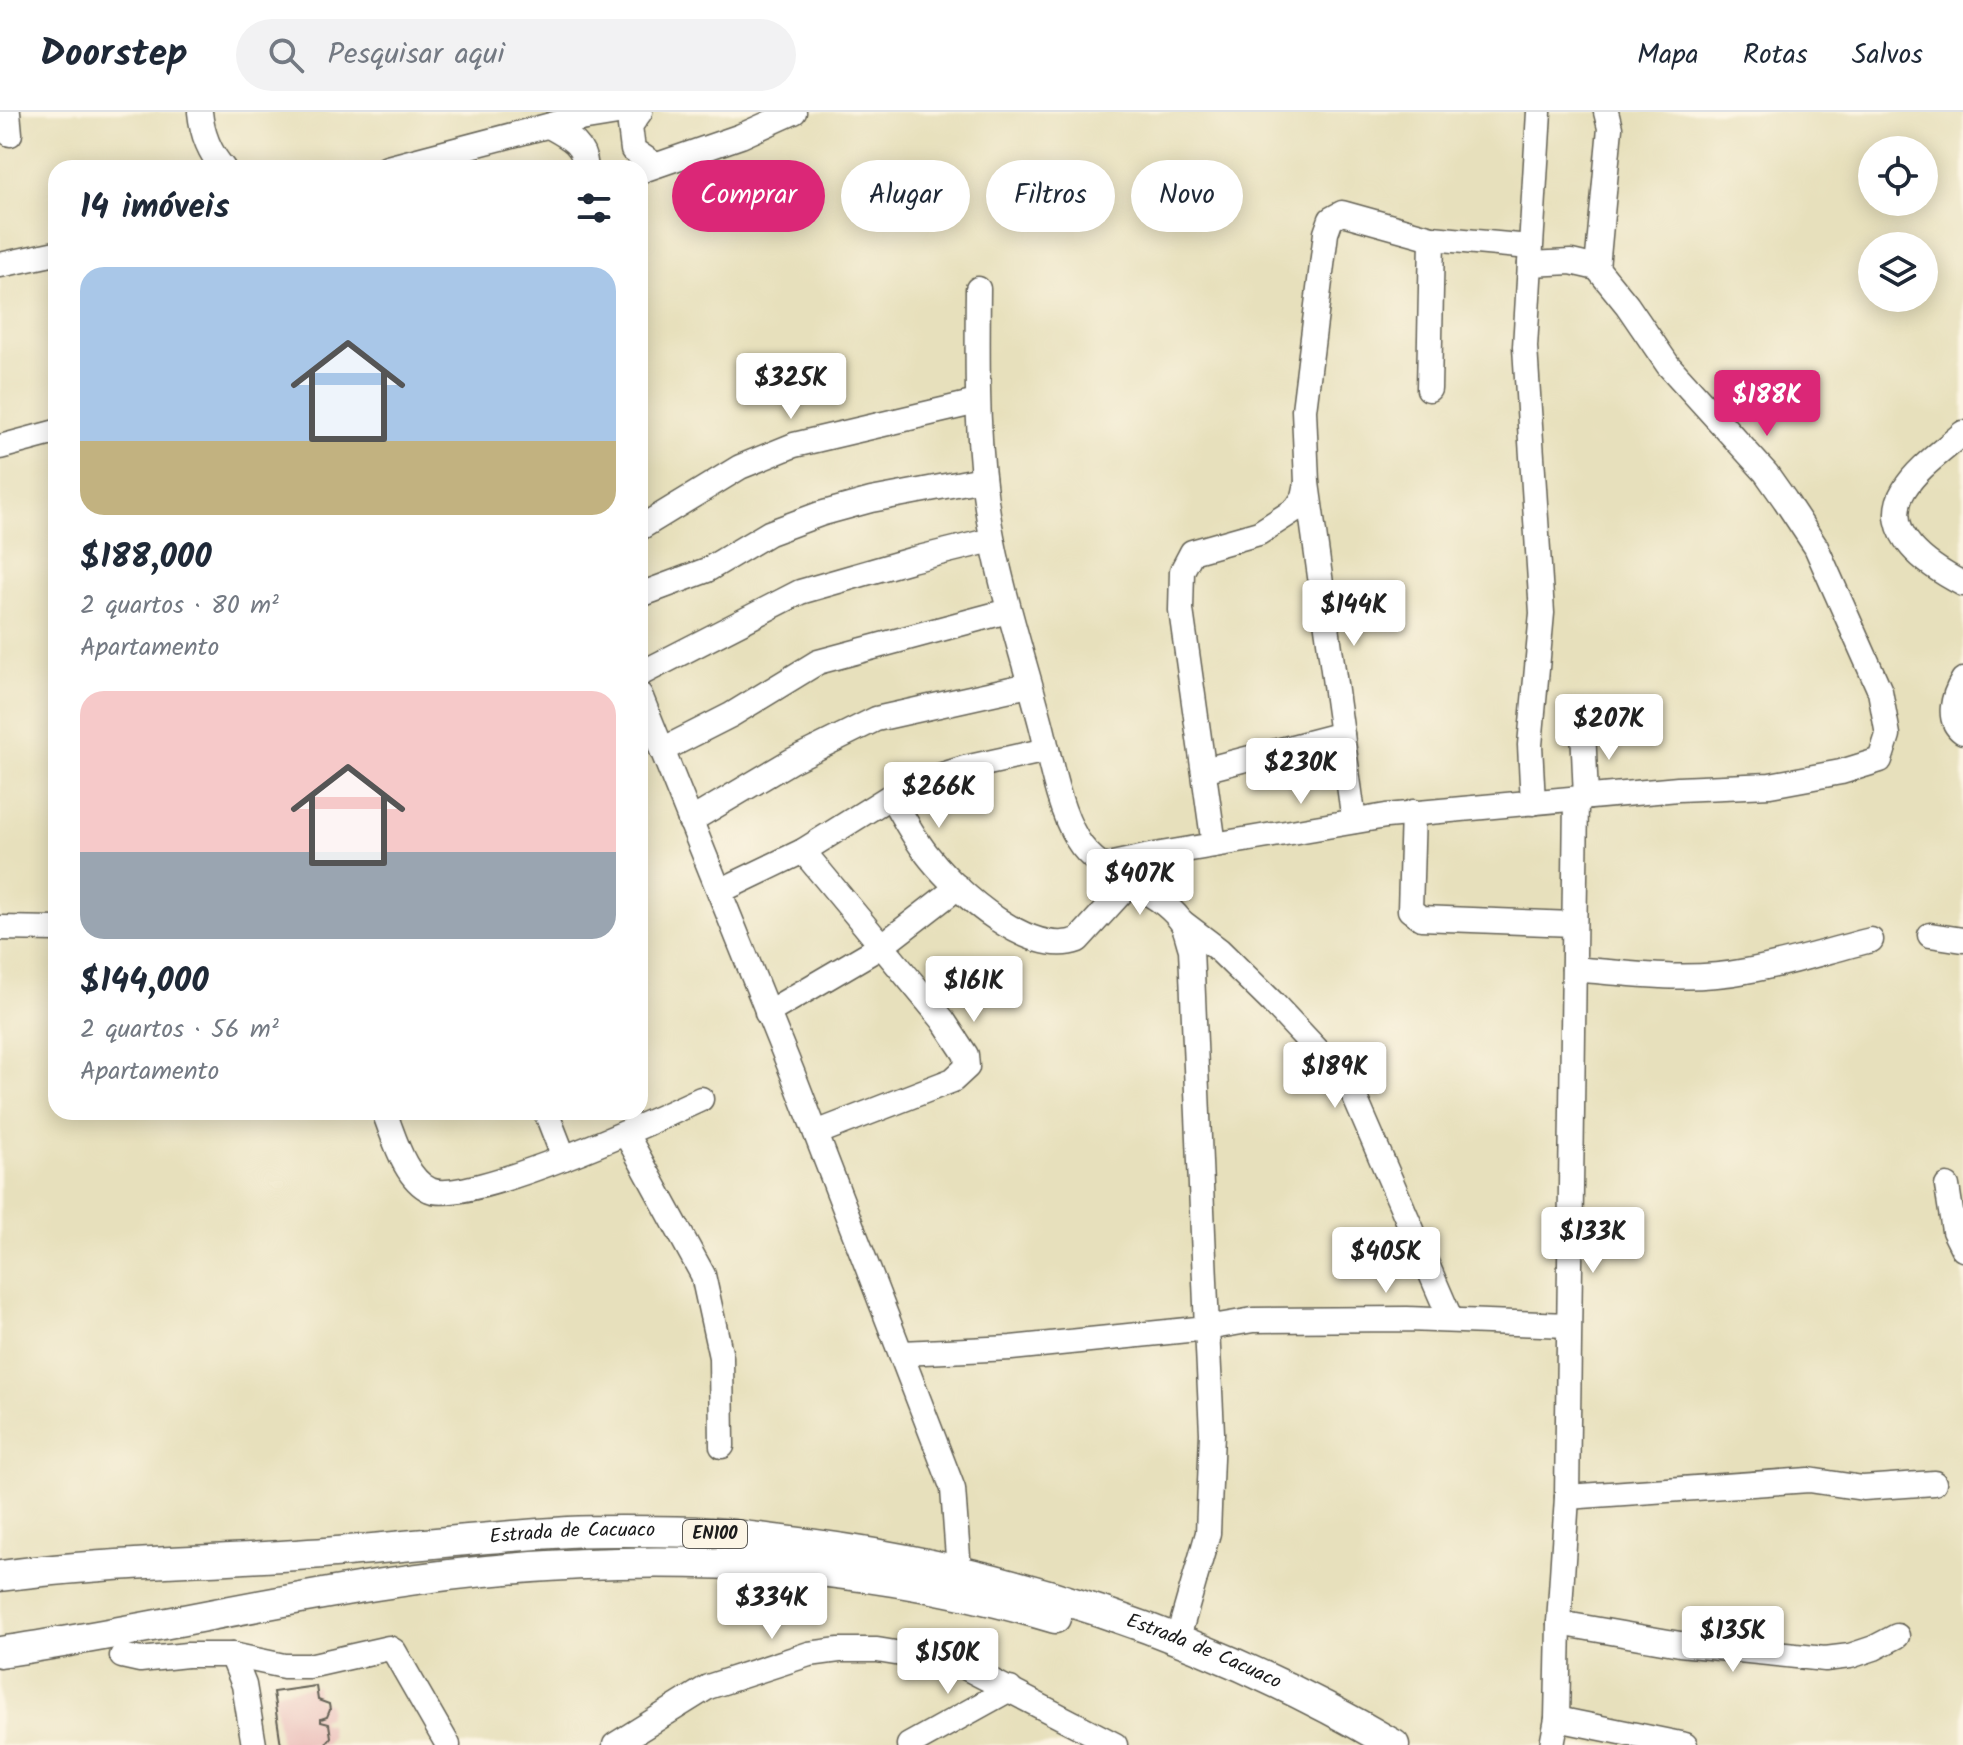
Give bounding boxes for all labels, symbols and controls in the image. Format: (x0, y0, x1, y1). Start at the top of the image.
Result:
search box (236, 19, 796, 91)
text: Doorstep (40, 25, 188, 85)
text: Pesquisar aqui (328, 31, 505, 79)
icon: search (264, 33, 308, 77)
text: Mapa (1637, 33, 1699, 78)
text: Rotas (1743, 33, 1808, 78)
text: Salvos (1852, 33, 1923, 78)
map controls (1858, 136, 1938, 312)
button: locate (1858, 136, 1938, 216)
chip: Comprar (672, 160, 825, 232)
chip: Alugar (841, 160, 970, 232)
chip: Filtros (986, 160, 1115, 232)
chip: Novo (1131, 160, 1243, 232)
text: 14 imóveis (80, 181, 230, 235)
icon: filters (572, 186, 616, 230)
button: layers (1858, 232, 1938, 312)
icon: home (276, 319, 420, 463)
pin: $325K (735, 353, 847, 421)
text: $325K (754, 358, 828, 400)
pin: $188K (1711, 370, 1823, 438)
text: $188K (1732, 375, 1802, 417)
text: $188,000 (80, 531, 212, 585)
pin: $144K (1298, 580, 1410, 648)
text: 2 quartos · 80 m² (80, 585, 279, 627)
text: $144K (1320, 585, 1388, 627)
text: Apartamento (80, 627, 219, 669)
pin: $207K (1553, 694, 1665, 762)
text: $207K (1573, 699, 1645, 741)
pin: $230K (1245, 738, 1357, 806)
icon: home (276, 743, 420, 887)
text: $230K (1264, 743, 1338, 785)
pin: $266K (883, 762, 995, 830)
text: $266K (902, 767, 976, 809)
pin: $407K (1084, 849, 1196, 917)
text: $407K (1105, 854, 1175, 896)
text: $144,000 (80, 955, 209, 1009)
pin: $161K (918, 956, 1030, 1024)
text: $161K (944, 961, 1004, 1003)
text: 2 quartos · 56 m² (80, 1009, 279, 1051)
pin: $189K (1279, 1042, 1391, 1110)
text: $189K (1301, 1047, 1369, 1089)
text: Apartamento (80, 1051, 219, 1093)
pin: $133K (1537, 1207, 1649, 1275)
text: $133K (1559, 1212, 1627, 1254)
pin: $405K (1330, 1227, 1442, 1295)
text: $405K (1350, 1232, 1422, 1274)
street label: Estrada de Cacuaco (488, 1515, 655, 1554)
road number: EN100 (683, 1520, 747, 1548)
pin: $334K (716, 1573, 828, 1641)
text: $334K (735, 1578, 809, 1620)
street label: Estrada de Cacuaco (1122, 1606, 1287, 1699)
pin: $135K (1677, 1606, 1789, 1674)
text: $135K (1700, 1611, 1766, 1653)
pin: $150K (892, 1628, 1004, 1696)
text: $150K (915, 1633, 981, 1675)

